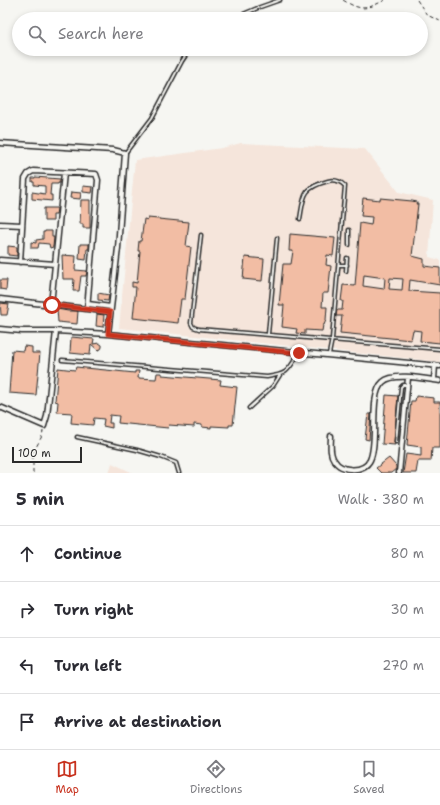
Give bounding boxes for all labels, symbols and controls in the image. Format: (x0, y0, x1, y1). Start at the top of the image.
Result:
search box (12, 12, 428, 56)
icon: search (26, 23, 48, 45)
text: Search here (58, 24, 144, 44)
route start (43, 296, 61, 314)
route end (290, 344, 308, 362)
scale bar (12, 445, 82, 464)
text: 100 m (18, 446, 51, 461)
text: 5 min (16, 488, 64, 510)
text: Walk · 380 m (338, 491, 424, 508)
icon: ahead (16, 543, 38, 565)
text: Continue (54, 544, 122, 564)
text: 80 m (390, 545, 424, 562)
icon: right (16, 599, 38, 621)
text: Turn right (54, 600, 134, 620)
text: 30 m (390, 601, 424, 618)
icon: left (16, 655, 38, 677)
text: Turn left (54, 656, 122, 676)
text: 270 m (382, 657, 424, 674)
icon: arrive (16, 711, 38, 733)
text: Arrive at destination (54, 712, 222, 732)
tab: Map (55, 758, 79, 797)
tab: Directions (190, 758, 242, 797)
tab: Saved (353, 758, 385, 797)

